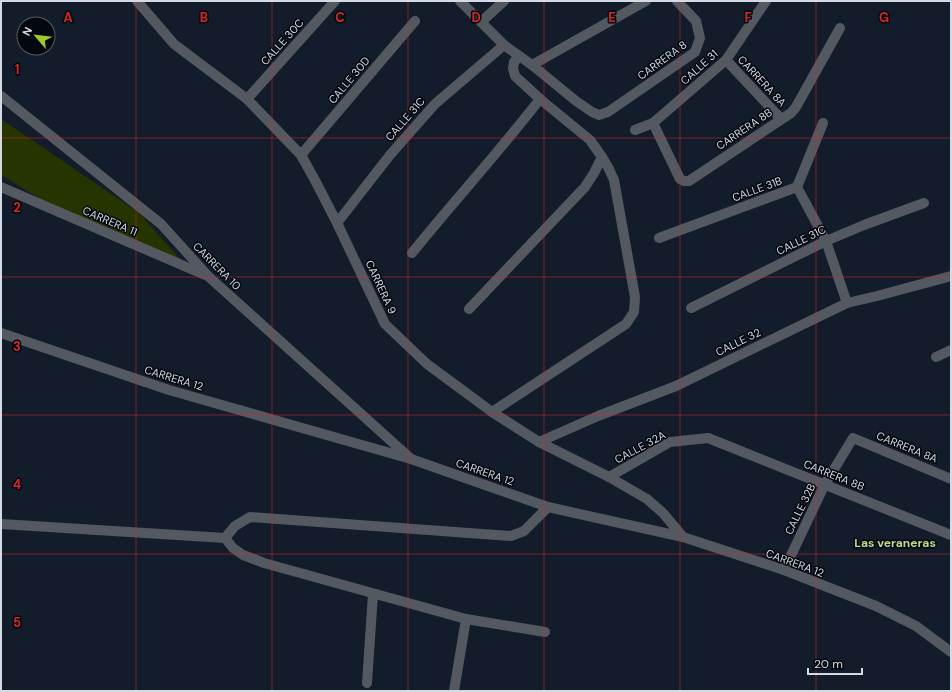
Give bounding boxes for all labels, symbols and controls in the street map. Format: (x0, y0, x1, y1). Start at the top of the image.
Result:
text: A (63, 9, 73, 26)
text: B (200, 9, 208, 26)
text: C (335, 9, 345, 26)
text: D (471, 9, 481, 26)
text: E (608, 9, 616, 26)
text: F (744, 9, 752, 26)
text: G (879, 9, 889, 26)
north arrow (16, 16, 56, 56)
street label: CALLE 30C (258, 16, 307, 68)
text: N (19, 24, 35, 38)
street label: CARRERA 8 (635, 37, 689, 83)
street label: CALLE 31 (677, 47, 721, 87)
street label: CALLE 30D (325, 53, 373, 106)
street label: CARRERA 8A (735, 53, 789, 109)
text: 1 (15, 61, 19, 78)
street label: CALLE 31C (382, 94, 428, 144)
street label: CARRERA 8B (713, 105, 775, 153)
street label: CALLE 31B (730, 173, 784, 204)
text: 2 (13, 199, 21, 216)
street label: CARRERA 11 (81, 203, 139, 239)
street label: CALLE 31C (774, 222, 828, 258)
street label: CARRERA 10 (190, 239, 244, 293)
street label: CARRERA 9 (362, 258, 400, 316)
street label: CALLE 32 (713, 325, 763, 359)
text: 3 (13, 338, 21, 355)
street label: CARRERA 12 (143, 362, 205, 394)
street label: CALLE 32A (612, 428, 668, 466)
street label: CARRERA 8A (874, 428, 940, 466)
street label: CARRERA 12 (454, 455, 516, 489)
street label: CARRERA 8B (802, 456, 867, 494)
text: 4 (13, 476, 21, 493)
street label: CALLE 32B (782, 481, 819, 537)
district label: Las veraneras (854, 535, 936, 551)
street label: CARRERA 12 (764, 546, 826, 580)
text: 5 (13, 614, 21, 631)
scale bar (808, 650, 862, 676)
text: 20 m (814, 656, 843, 672)

